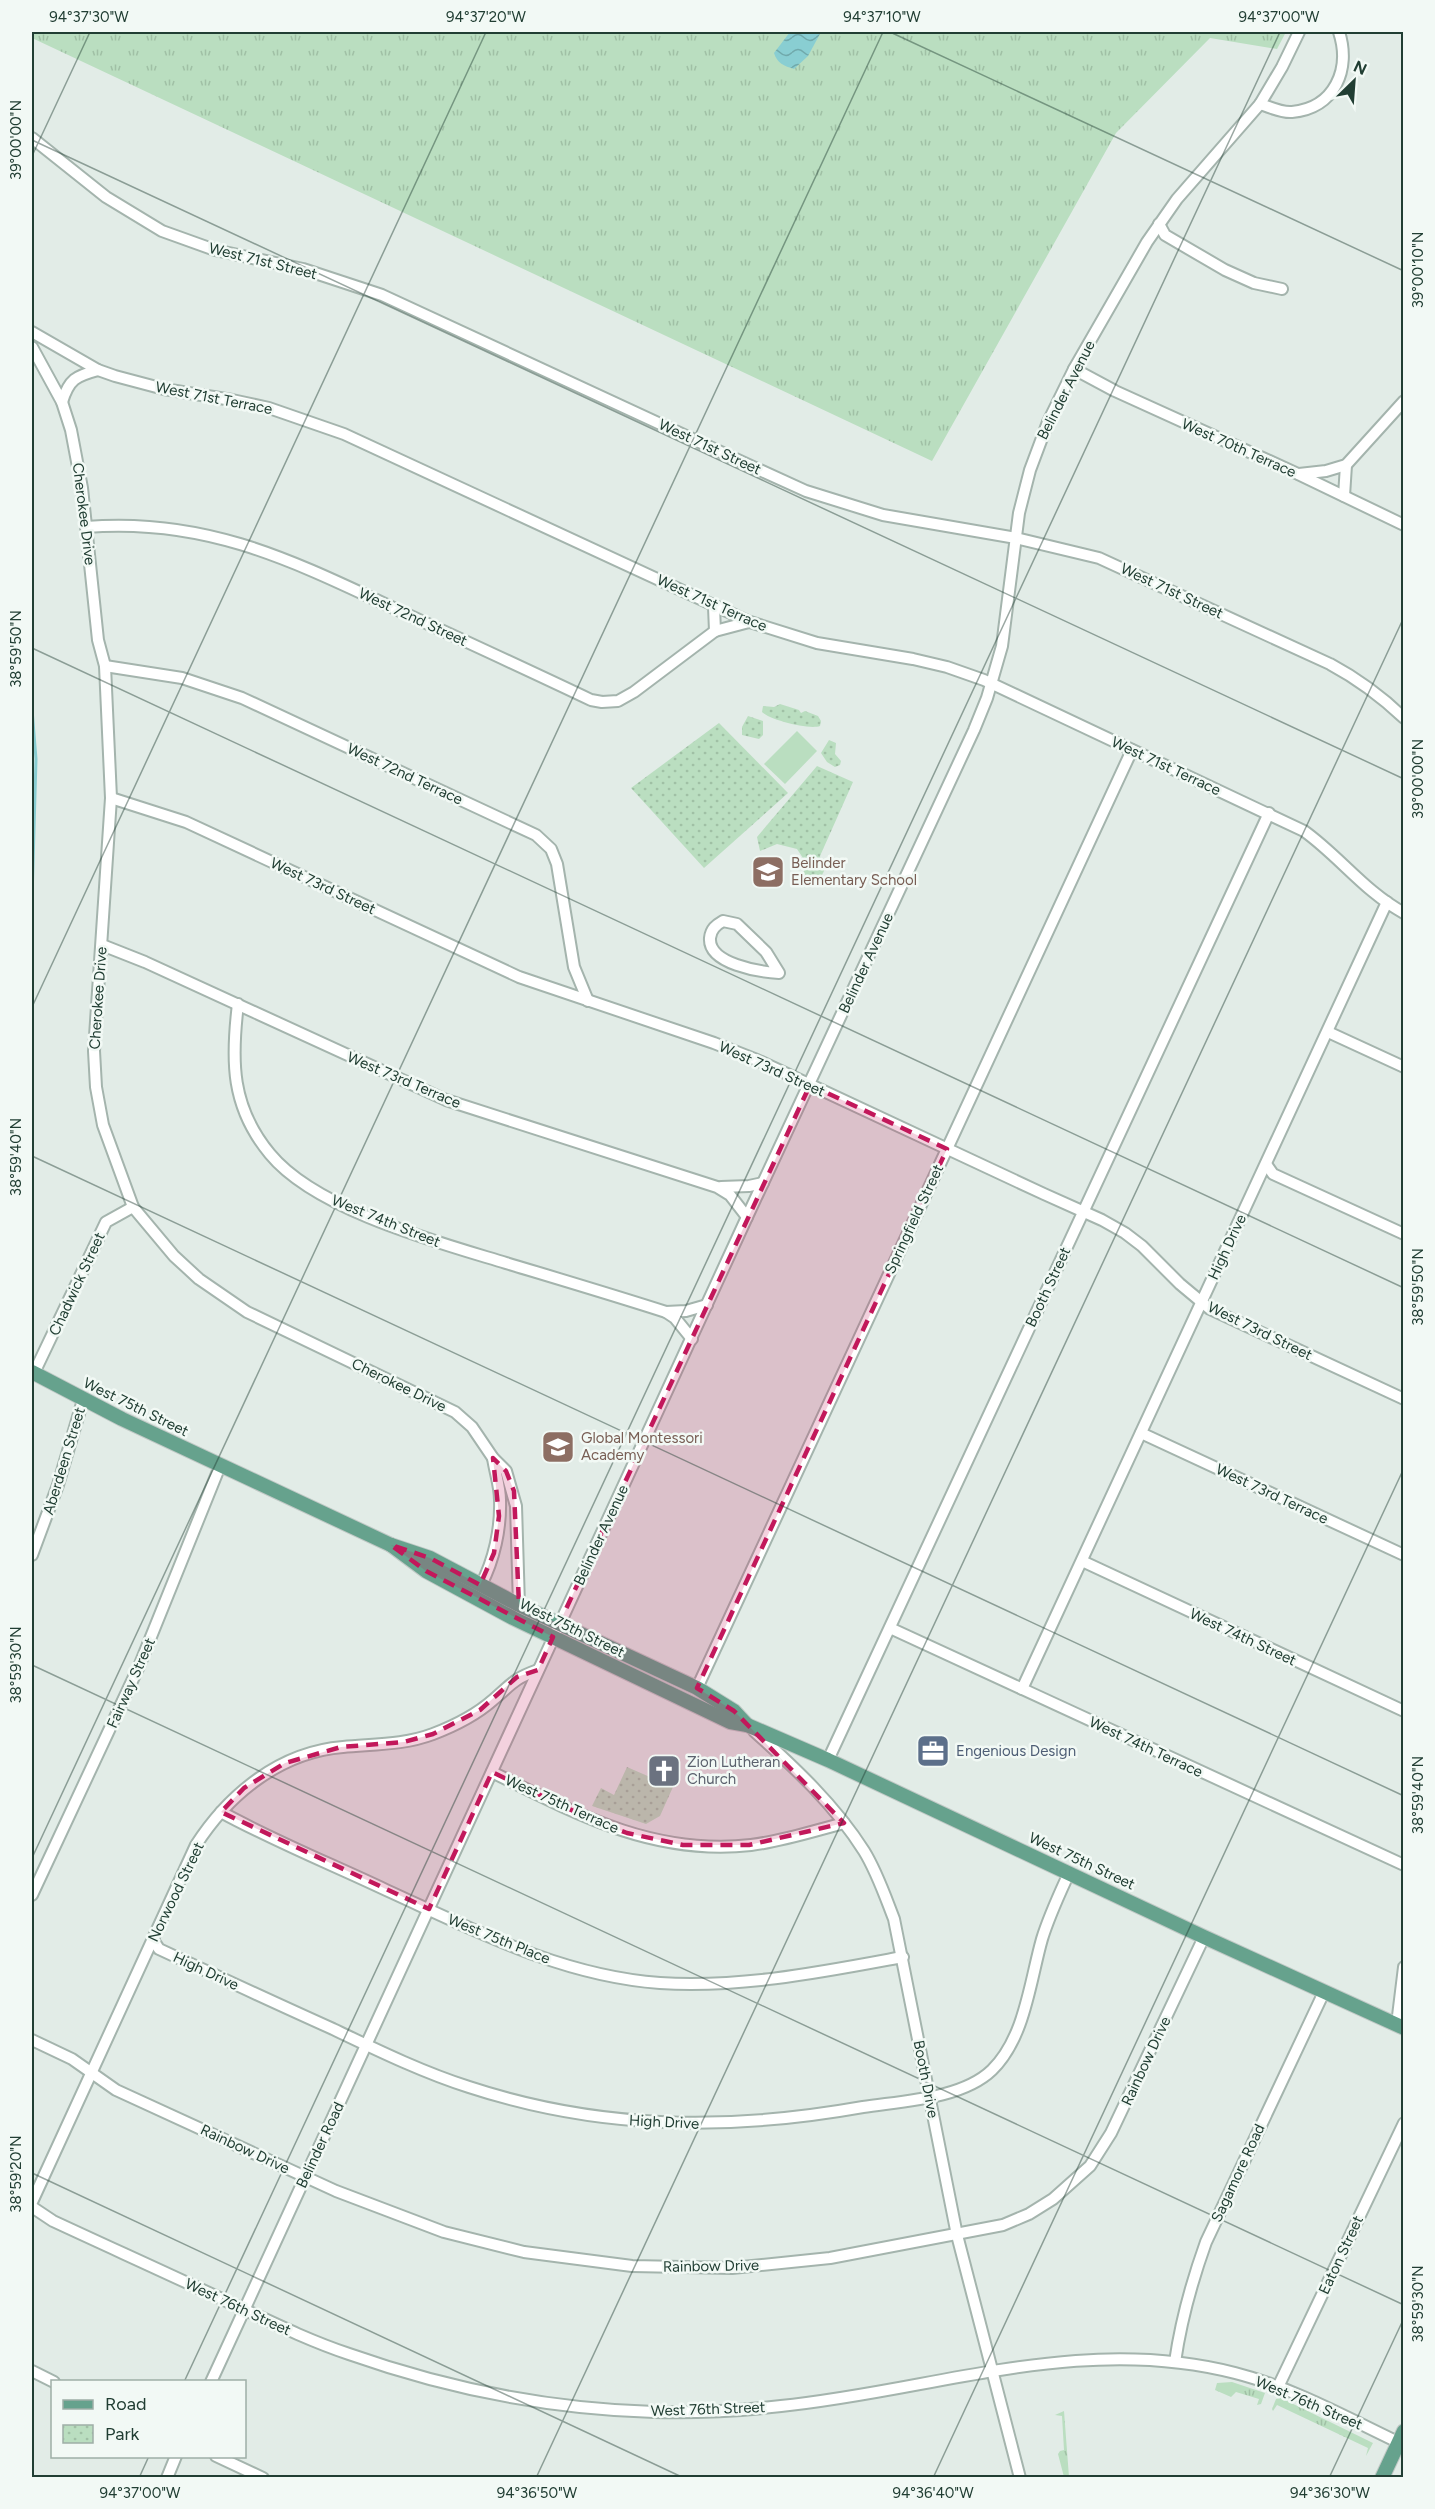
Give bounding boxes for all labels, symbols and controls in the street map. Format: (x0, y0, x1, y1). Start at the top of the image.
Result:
text: 94°37'30"W (49, 8, 129, 26)
text: 94°37'20"W (446, 8, 526, 26)
text: 94°37'10"W (843, 8, 921, 26)
text: 94°37'00"W (1239, 8, 1320, 26)
north arrow (1324, 51, 1384, 111)
text: N (1351, 57, 1370, 79)
text: 39°00'00"N (7, 100, 25, 180)
text: 39°00'10"N (1409, 232, 1427, 308)
street label: West 71st Street (207, 239, 319, 283)
street label: Belinder Avenue (1033, 337, 1099, 443)
street label: West 71st Terrace (154, 378, 274, 418)
street label: West 71st Street (656, 415, 764, 479)
street label: West 70th Terrace (1179, 415, 1299, 481)
street label: Cherokee Drive (69, 462, 99, 566)
street label: West 71st Street (1118, 559, 1226, 623)
street label: West 71st Terrace (654, 571, 770, 635)
street label: West 72nd Street (356, 584, 470, 650)
text: 38°59'50"N (7, 610, 25, 688)
street label: West 71st Terrace (1108, 733, 1224, 799)
street label: West 72nd Terrace (344, 739, 466, 809)
text: 39°00'00"N (1409, 739, 1427, 819)
street label: West 73rd Street (267, 854, 379, 918)
school or university icon: Belinder Elementary School (750, 854, 786, 890)
place label: Belinder Elementary School (791, 854, 917, 889)
street label: Belinder Avenue (835, 910, 897, 1016)
street label: Cherokee Drive (85, 946, 111, 1050)
street label: West 73rd Street (716, 1038, 828, 1101)
street label: West 73rd Terrace (344, 1048, 464, 1112)
text: 38°59'40"N (7, 1118, 25, 1196)
street label: Springfield Street (881, 1161, 947, 1277)
street label: West 74th Street (329, 1191, 443, 1251)
street label: High Drive (1204, 1211, 1250, 1283)
street label: Chadwick Street (45, 1229, 109, 1339)
street label: Booth Street (1022, 1244, 1075, 1330)
text: 38°59'50"N (1409, 1248, 1427, 1326)
street label: West 73rd Street (1205, 1298, 1316, 1364)
street label: Cherokee Drive (349, 1354, 449, 1416)
street label: West 75th Street (80, 1374, 192, 1440)
street label: Aberdeen Street (39, 1405, 89, 1517)
school or university icon: Global Montessori Academy (540, 1429, 576, 1465)
place label: Global Montessori Academy (581, 1429, 703, 1464)
street label: West 73rd Terrace (1213, 1460, 1331, 1528)
street label: Belinder Avenue (570, 1482, 632, 1588)
street label: West 75th Street (516, 1595, 628, 1661)
street label: West 74th Street (1187, 1604, 1299, 1670)
text: 38°59'30"N (7, 1626, 25, 1704)
street label: Fairway Street (103, 1635, 159, 1731)
street label: West 74th Terrace (1086, 1713, 1206, 1781)
office icon: Engenious Design (915, 1733, 951, 1769)
place label: Engenious Design (956, 1742, 1076, 1760)
church icon: Zion Lutheran Church (646, 1753, 682, 1789)
place label: Zion Lutheran Church (687, 1753, 780, 1788)
text: 38°59'40"N (1409, 1756, 1427, 1834)
street label: West 75th Terrace (502, 1771, 622, 1837)
street label: West 75th Street (1026, 1829, 1138, 1894)
street label: Norwood Street (144, 1839, 208, 1945)
street label: West 75th Place (445, 1910, 553, 1968)
street label: High Drive (170, 1948, 242, 1994)
street label: Rainbow Drive (1117, 2014, 1175, 2108)
street label: Booth Drive (910, 2039, 942, 2119)
street label: Belinder Road (292, 2099, 348, 2191)
street label: High Drive (628, 2111, 700, 2133)
street label: Rainbow Drive (198, 2120, 292, 2178)
street label: Sagamore Road (1207, 2121, 1269, 2225)
text: 38°59'20"N (7, 2135, 25, 2213)
street label: Eaton Street (1315, 2212, 1367, 2297)
street label: Rainbow Drive (663, 2256, 759, 2276)
text: 38°59'30"N (1409, 2265, 1427, 2343)
street label: West 76th Street (182, 2275, 294, 2340)
street label: West 76th Street (1253, 2372, 1366, 2434)
legend (51, 2380, 246, 2458)
text: Road (105, 2393, 146, 2415)
street label: West 76th Street (650, 2398, 766, 2420)
text: Park (105, 2423, 140, 2445)
text: 94°37'00"W (100, 2484, 181, 2502)
text: 94°36'50"W (497, 2484, 578, 2502)
text: 94°36'40"W (892, 2484, 974, 2502)
text: 94°36'30"W (1290, 2484, 1371, 2502)

